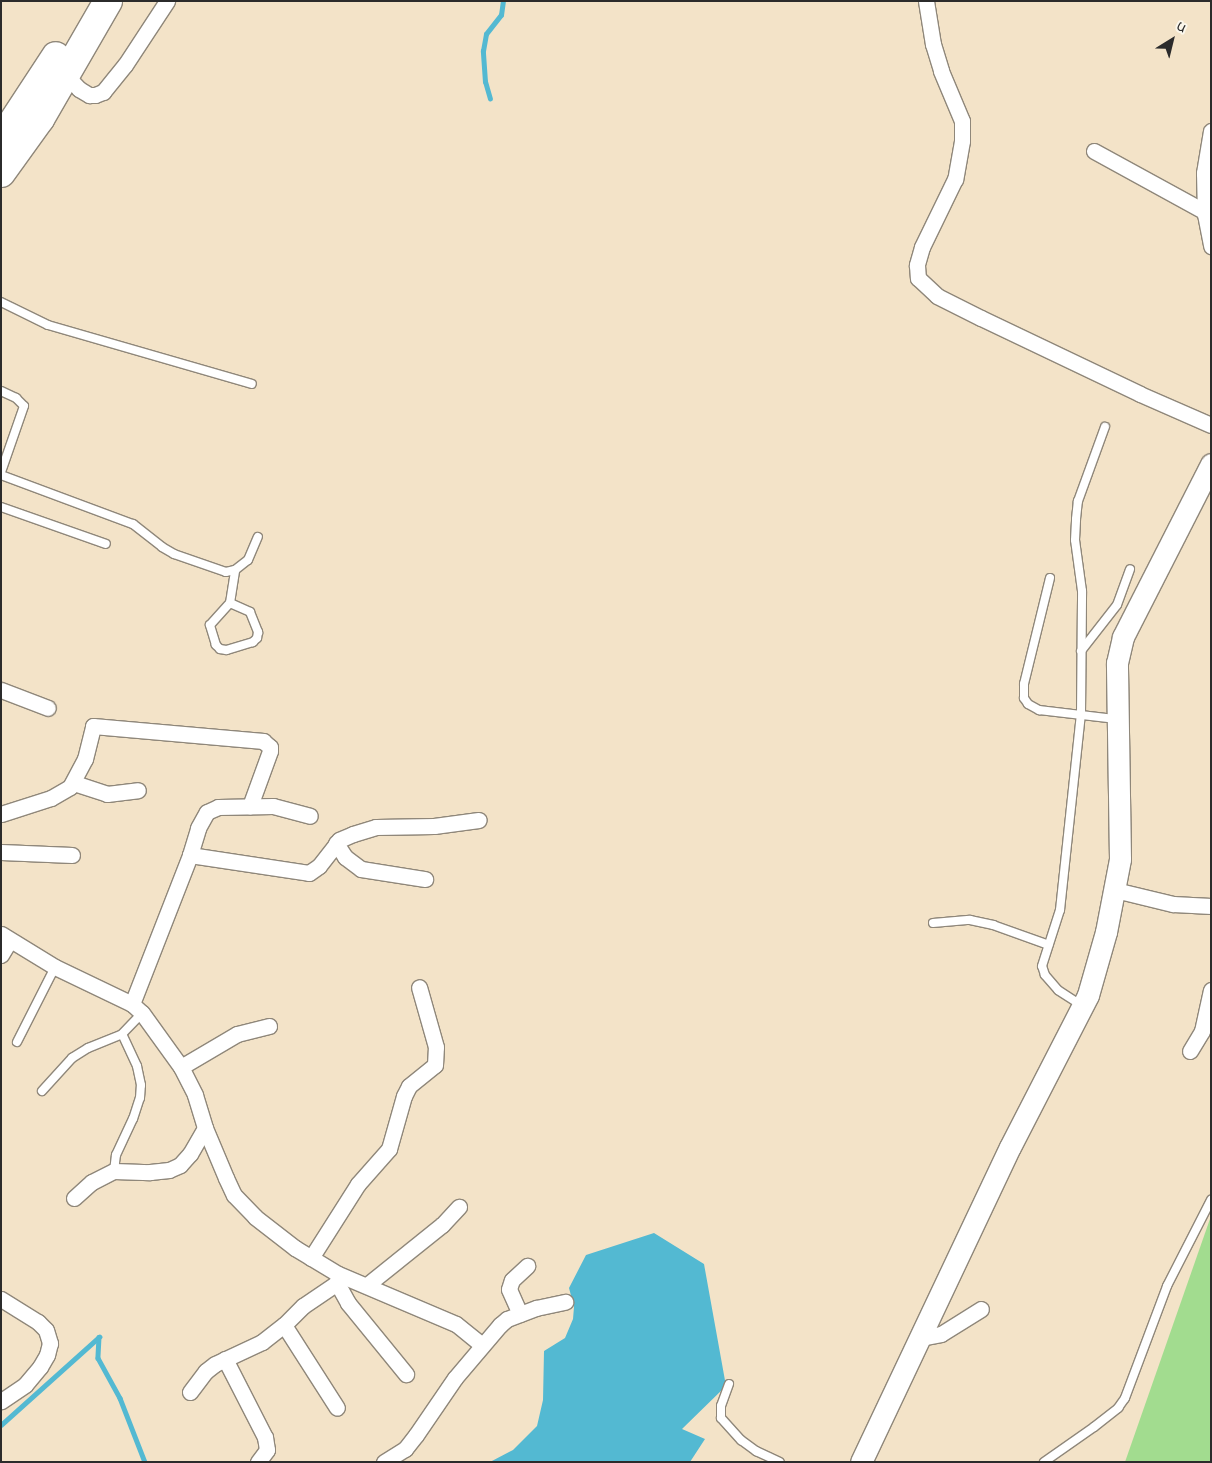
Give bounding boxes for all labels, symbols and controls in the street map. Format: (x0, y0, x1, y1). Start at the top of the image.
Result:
north arrow (1147, 15, 1197, 65)
text: U (1171, 16, 1191, 39)

